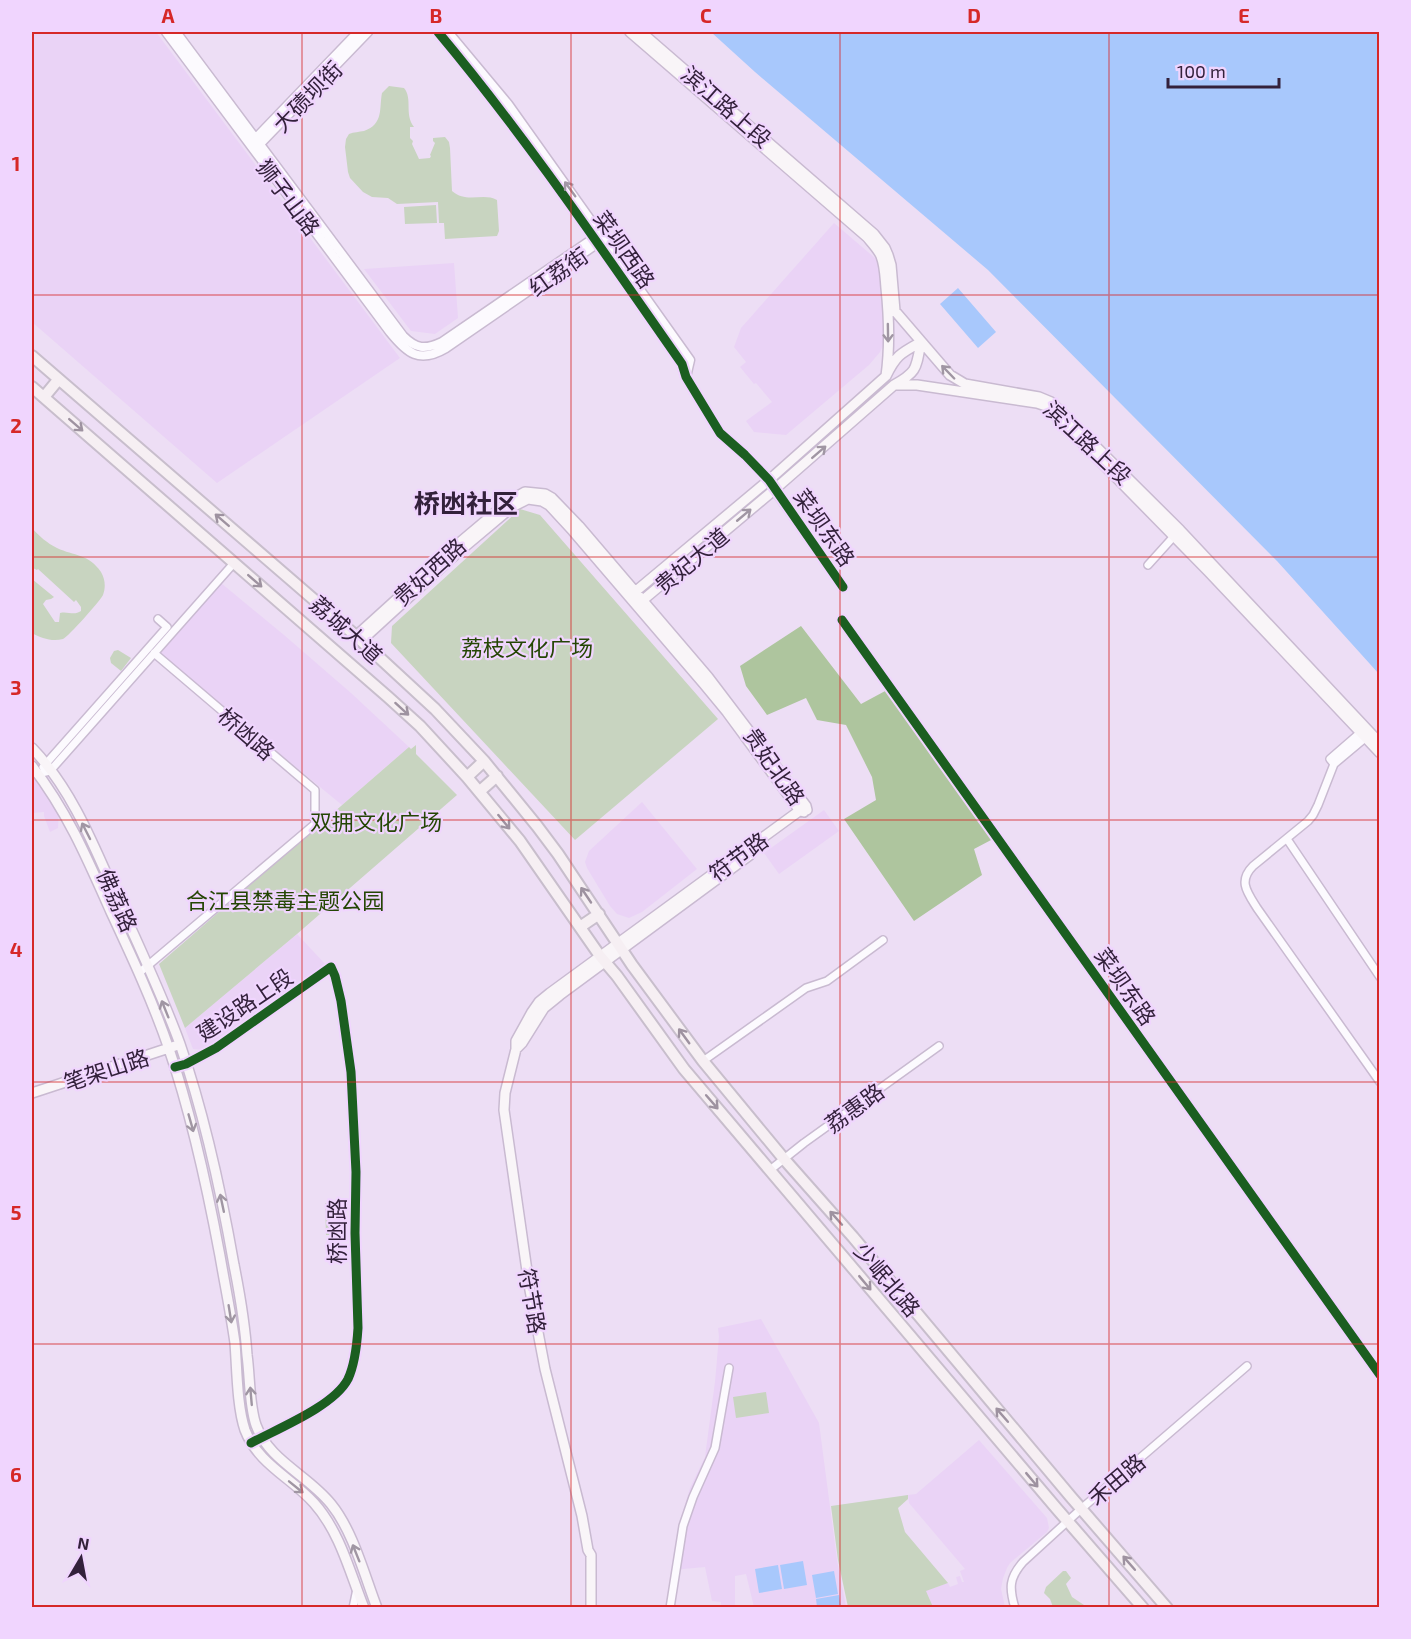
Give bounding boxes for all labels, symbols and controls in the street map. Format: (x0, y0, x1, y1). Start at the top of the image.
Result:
text: A (161, 3, 175, 27)
text: B (430, 3, 442, 27)
text: C (700, 3, 712, 27)
text: D (967, 3, 981, 27)
text: E (1238, 3, 1250, 27)
scale bar (1168, 51, 1279, 89)
street label: 大碛坝街 (267, 55, 347, 137)
street label: 滨江路上段 (677, 60, 777, 152)
text: 100 m (1177, 60, 1226, 82)
text: 1 (12, 151, 20, 175)
street label: 狮子山路 (252, 154, 326, 240)
one-way arrow (563, 182, 576, 198)
street label: 菜坝西路 (589, 205, 661, 293)
street label: 红荔街 (524, 241, 592, 301)
one-way arrow (882, 323, 894, 343)
one-way arrow (940, 365, 955, 380)
street label: 滨江路上段 (1039, 395, 1137, 489)
text: 2 (10, 413, 22, 437)
one-way arrow (68, 418, 83, 432)
one-way arrow (811, 445, 826, 459)
street label: 菜坝东路 (789, 483, 861, 571)
district label: 桥凼社区 (414, 487, 518, 518)
one-way arrow (736, 508, 752, 521)
one-way arrow (215, 513, 230, 527)
street label: 贵妃大道 (649, 522, 733, 598)
street label: 贵妃西路 (388, 532, 470, 610)
one-way arrow (247, 574, 262, 588)
street label: 荔城大道 (306, 590, 388, 668)
park label: 荔枝文化广场 (461, 634, 593, 660)
text: 3 (10, 675, 22, 699)
street label: 桥凼路 (214, 702, 280, 764)
one-way arrow (394, 702, 409, 716)
street label: 贵妃北路 (739, 722, 811, 810)
park label: 双拥文化广场 (310, 808, 442, 834)
one-way arrow (498, 814, 511, 830)
one-way arrow (80, 822, 91, 840)
street label: 符节路 (704, 826, 772, 886)
street label: 佛荔路 (93, 865, 143, 935)
park label: 合江县禁毒主题公园 (186, 887, 384, 913)
one-way arrow (580, 887, 592, 903)
text: 4 (10, 937, 23, 961)
street label: 菜坝东路 (1090, 942, 1162, 1030)
street label: 建设路上段 (191, 962, 297, 1046)
one-way arrow (159, 1000, 170, 1018)
one-way arrow (678, 1028, 690, 1044)
street label: 笔架山路 (60, 1043, 152, 1095)
street label: 荔惠路 (820, 1077, 888, 1137)
one-way arrow (705, 1094, 719, 1109)
one-way arrow (186, 1113, 197, 1132)
one-way arrow (216, 1194, 227, 1213)
street label: 桥凼路 (323, 1198, 349, 1264)
text: 5 (10, 1200, 22, 1224)
one-way arrow (829, 1211, 843, 1226)
street label: 少岷北路 (850, 1237, 926, 1321)
street label: 符节路 (514, 1266, 552, 1336)
one-way arrow (858, 1275, 872, 1290)
one-way arrow (225, 1304, 236, 1323)
one-way arrow (245, 1386, 256, 1406)
one-way arrow (995, 1408, 1009, 1423)
street label: 禾田路 (1082, 1448, 1150, 1510)
text: 6 (10, 1462, 22, 1486)
one-way arrow (1025, 1472, 1039, 1487)
one-way arrow (288, 1481, 304, 1494)
north arrow (51, 1528, 111, 1588)
text: N (76, 1532, 91, 1553)
one-way arrow (350, 1544, 361, 1563)
one-way arrow (1122, 1556, 1136, 1571)

